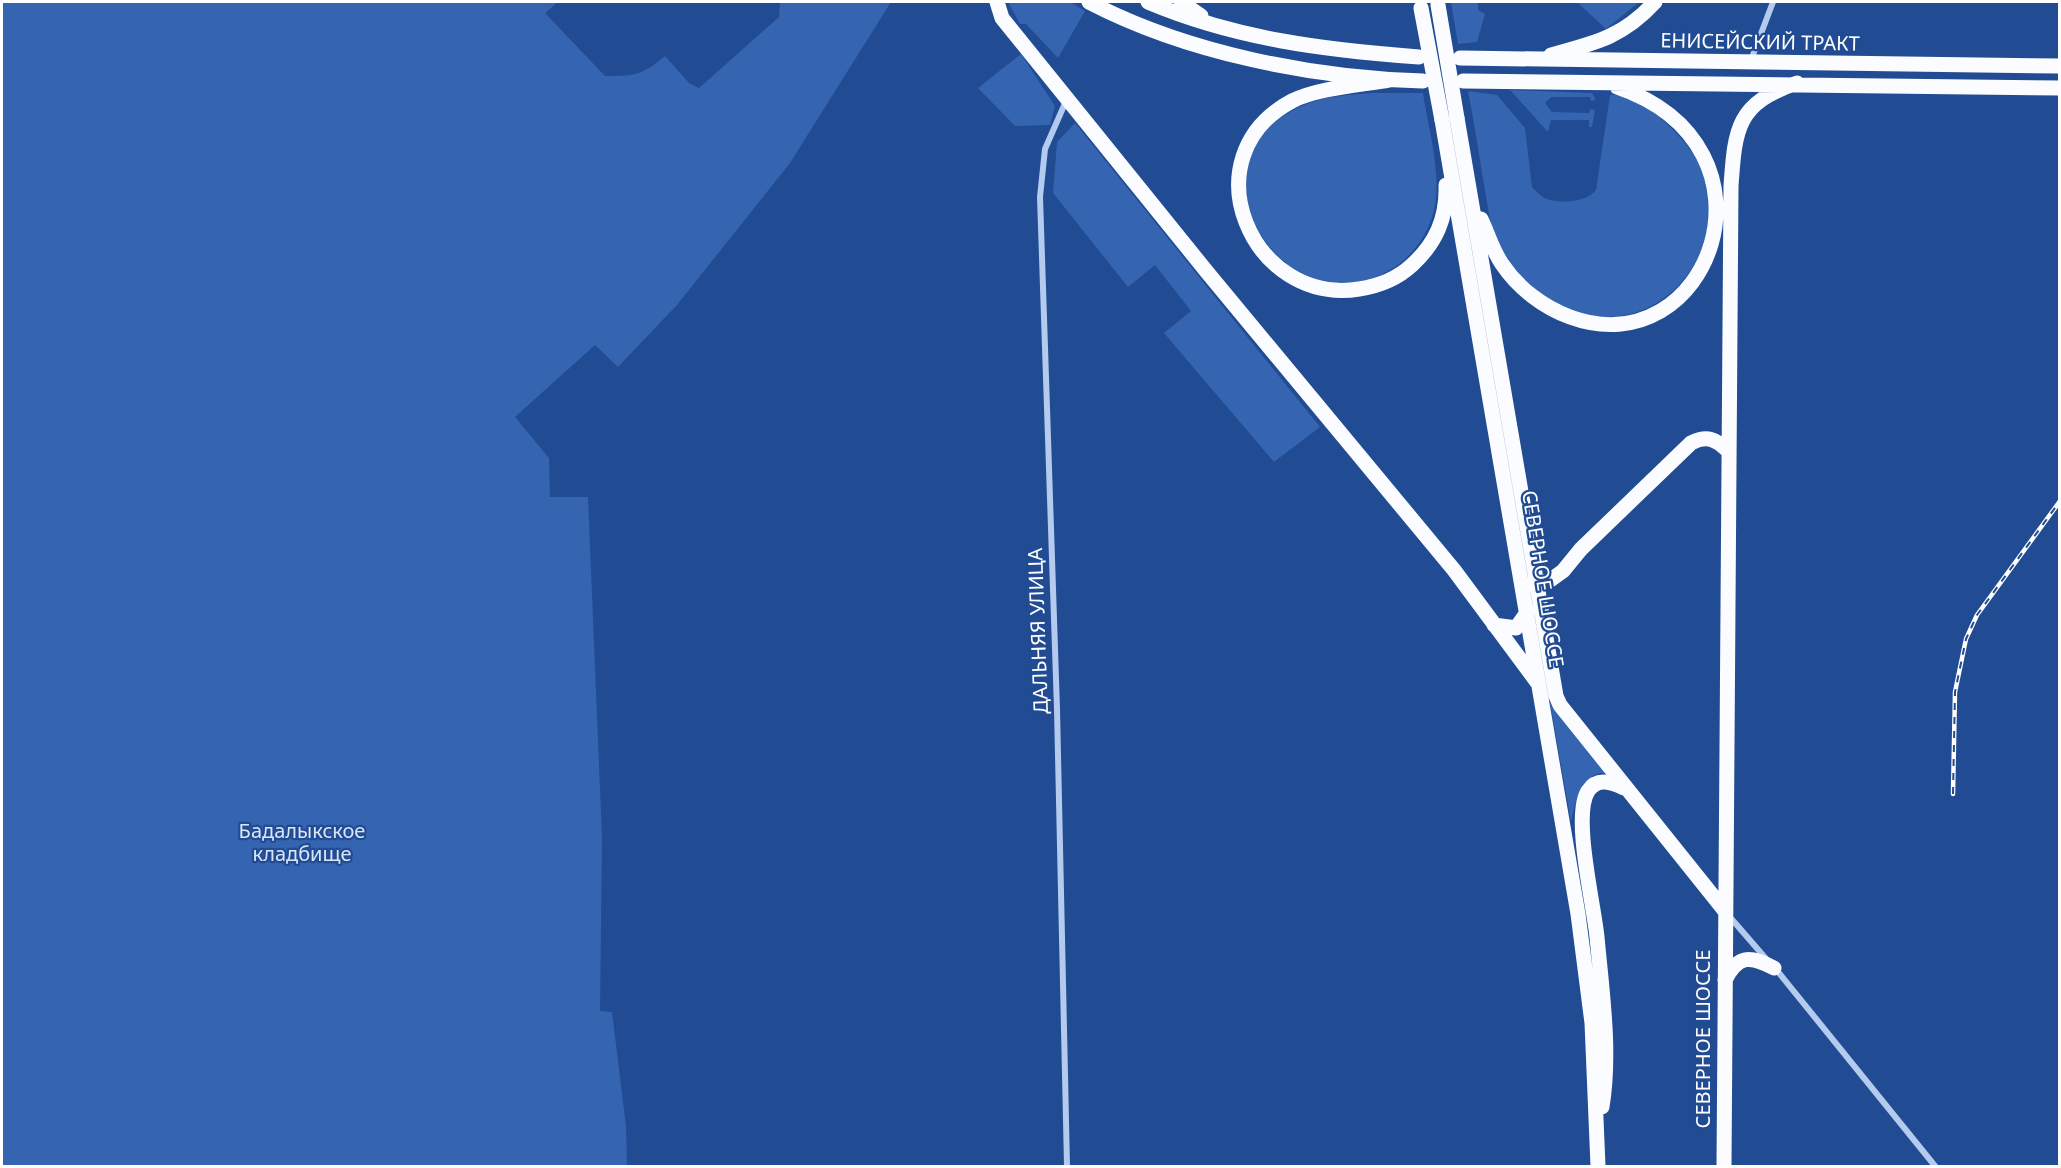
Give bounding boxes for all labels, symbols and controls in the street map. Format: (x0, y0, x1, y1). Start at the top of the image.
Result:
street label: ЕНИСЕЙСКИЙ ТРАКТ (1660, 26, 1860, 57)
street label: СЕВЕРНОЕ ШОССЕ (1516, 489, 1571, 669)
street label: ДАЛЬНЯЯ УЛИЦА (1021, 547, 1054, 715)
park label: Бадалыкское кладбище (239, 817, 365, 867)
street label: СЕВЕРНОЕ ШОССЕ (1689, 950, 1716, 1128)

